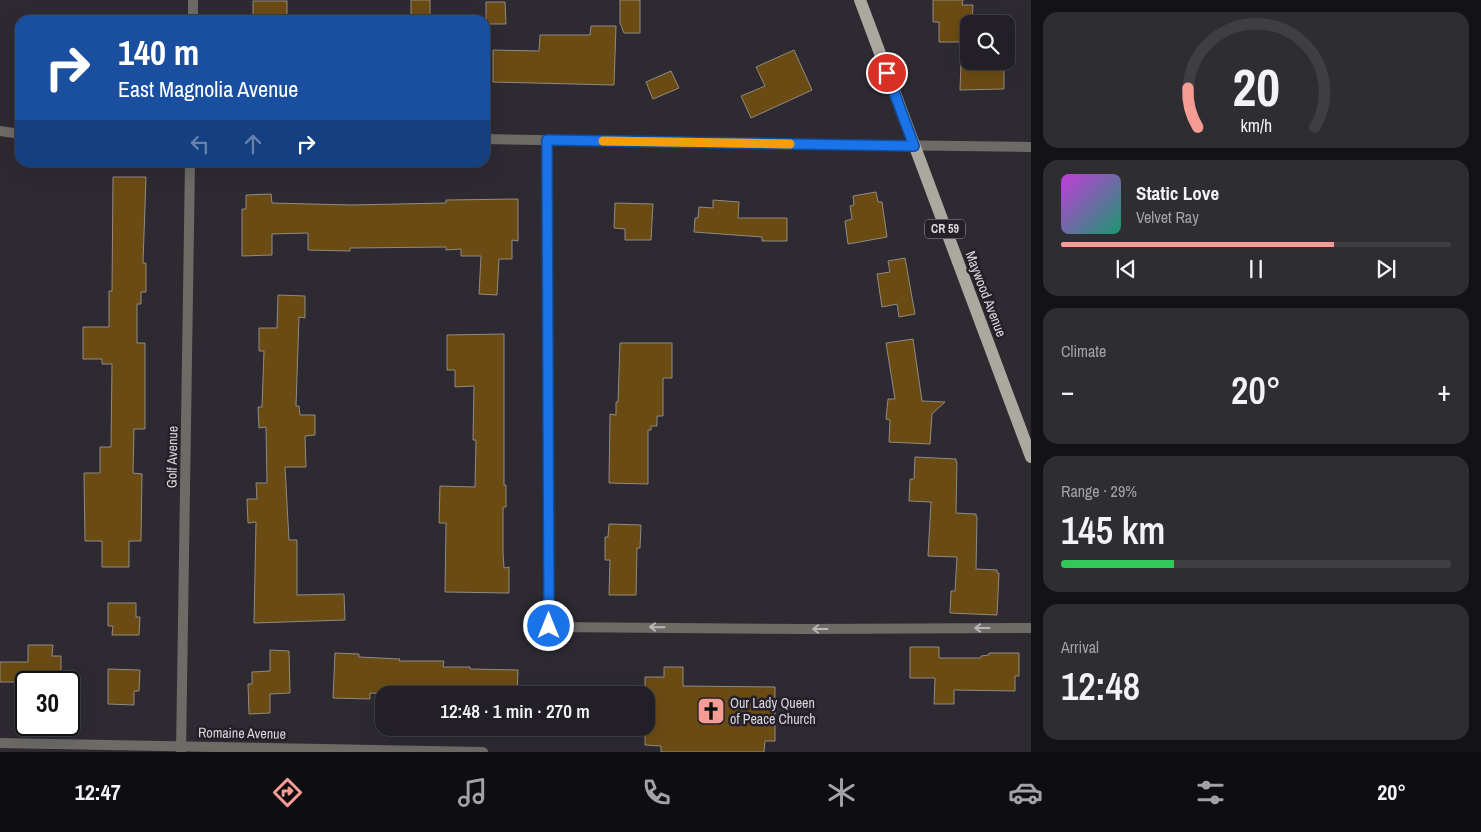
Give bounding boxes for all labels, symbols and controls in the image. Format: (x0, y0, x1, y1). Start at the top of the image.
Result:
map controls (960, 15, 1015, 70)
button: search (960, 15, 1015, 70)
text: 140 m (118, 29, 199, 76)
icon: right (35, 35, 100, 100)
pin (866, 52, 908, 94)
text: 20 (1232, 52, 1280, 122)
icon: arrive (873, 59, 901, 87)
text: East Magnolia Avenue (118, 74, 298, 104)
text: km/h (1240, 114, 1272, 138)
icon: left (186, 130, 214, 158)
icon: ahead (239, 130, 267, 158)
icon: right (292, 130, 320, 158)
text: Static Love (1136, 180, 1219, 206)
text: Velvet Ray (1136, 206, 1199, 228)
road number: CR 59 (925, 220, 965, 238)
street label: Maywood Avenue (961, 249, 1011, 339)
icon: previous (1112, 255, 1140, 283)
icon: pause (1242, 255, 1270, 283)
icon: next (1372, 255, 1400, 283)
text: Climate (1061, 340, 1106, 362)
text: 20° (1231, 365, 1281, 416)
text: − (1061, 372, 1074, 410)
text: + (1438, 372, 1451, 410)
street label: Golf Avenue (162, 426, 182, 488)
text: Range · 29% (1061, 480, 1137, 502)
text: 145 km (1061, 505, 1165, 556)
position arrow (522, 599, 574, 651)
one-way arrow (650, 622, 666, 632)
one-way arrow (975, 623, 991, 633)
one-way arrow (812, 624, 828, 634)
text: Arrival (1061, 636, 1099, 658)
text: 12:48 (1061, 661, 1140, 712)
speed limit sign: 30 (15, 671, 80, 736)
place label: Our Lady Queen of Peace Church (730, 694, 816, 728)
church icon: Our Lady Queen of Peace Church (696, 696, 726, 726)
text: 12:48 · 1 min · 270 m (440, 698, 590, 724)
street label: Romaine Avenue (198, 723, 286, 743)
icon: directions (270, 775, 305, 810)
icon: music (455, 775, 490, 810)
icon: phone (639, 775, 674, 810)
icon: climate (824, 775, 859, 810)
icon: car (1008, 775, 1043, 810)
icon: filters (1193, 775, 1228, 810)
text: 12:47 (75, 777, 121, 807)
text: 20° (1377, 777, 1406, 807)

